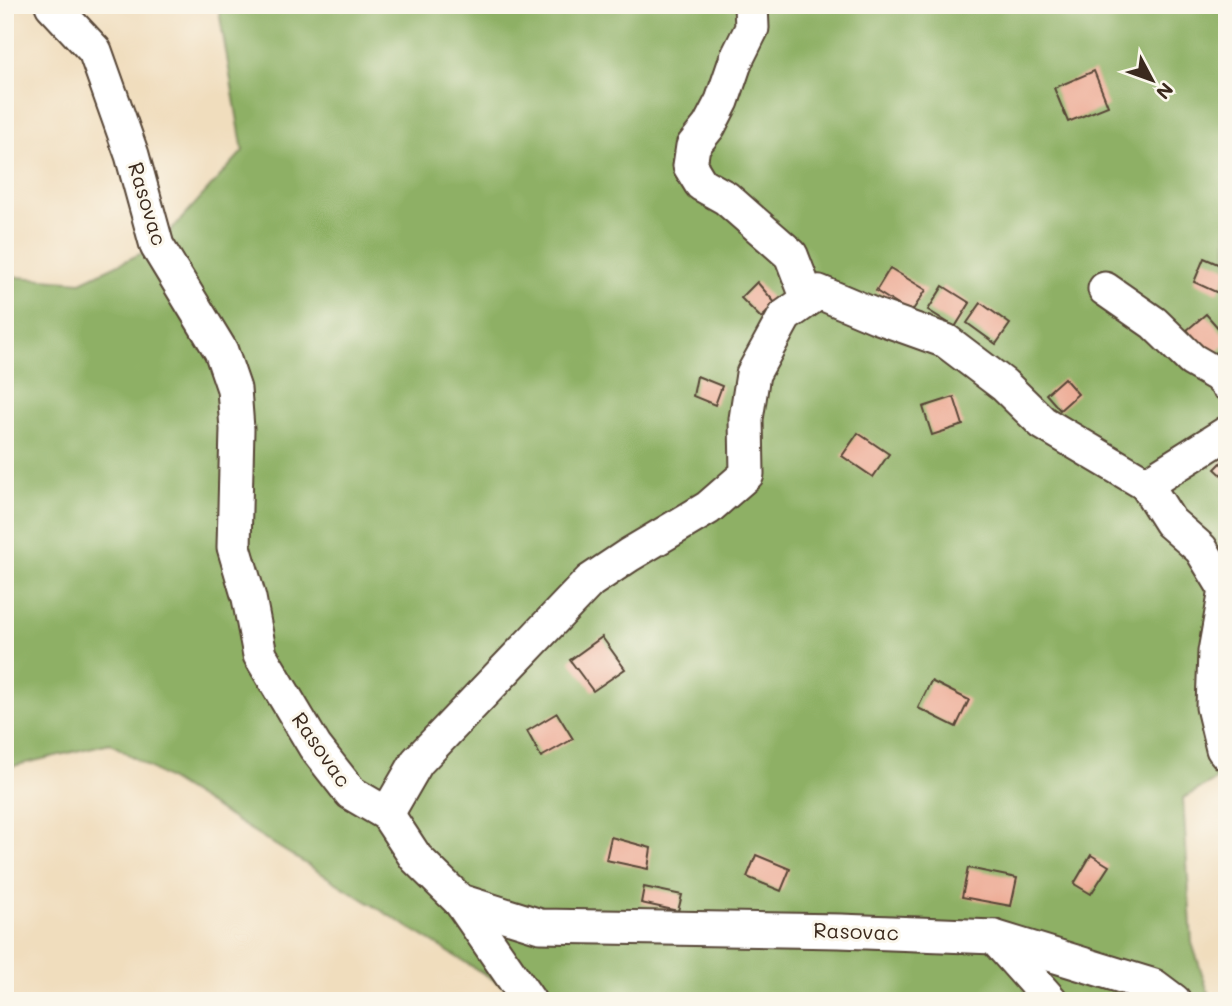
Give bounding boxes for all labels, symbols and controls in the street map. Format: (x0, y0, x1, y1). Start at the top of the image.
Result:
north arrow (1116, 46, 1186, 116)
text: N (1151, 78, 1179, 105)
street label: Rasovac (123, 159, 174, 249)
street label: Rasovac (287, 706, 358, 792)
street label: Rasovac (813, 916, 899, 945)

